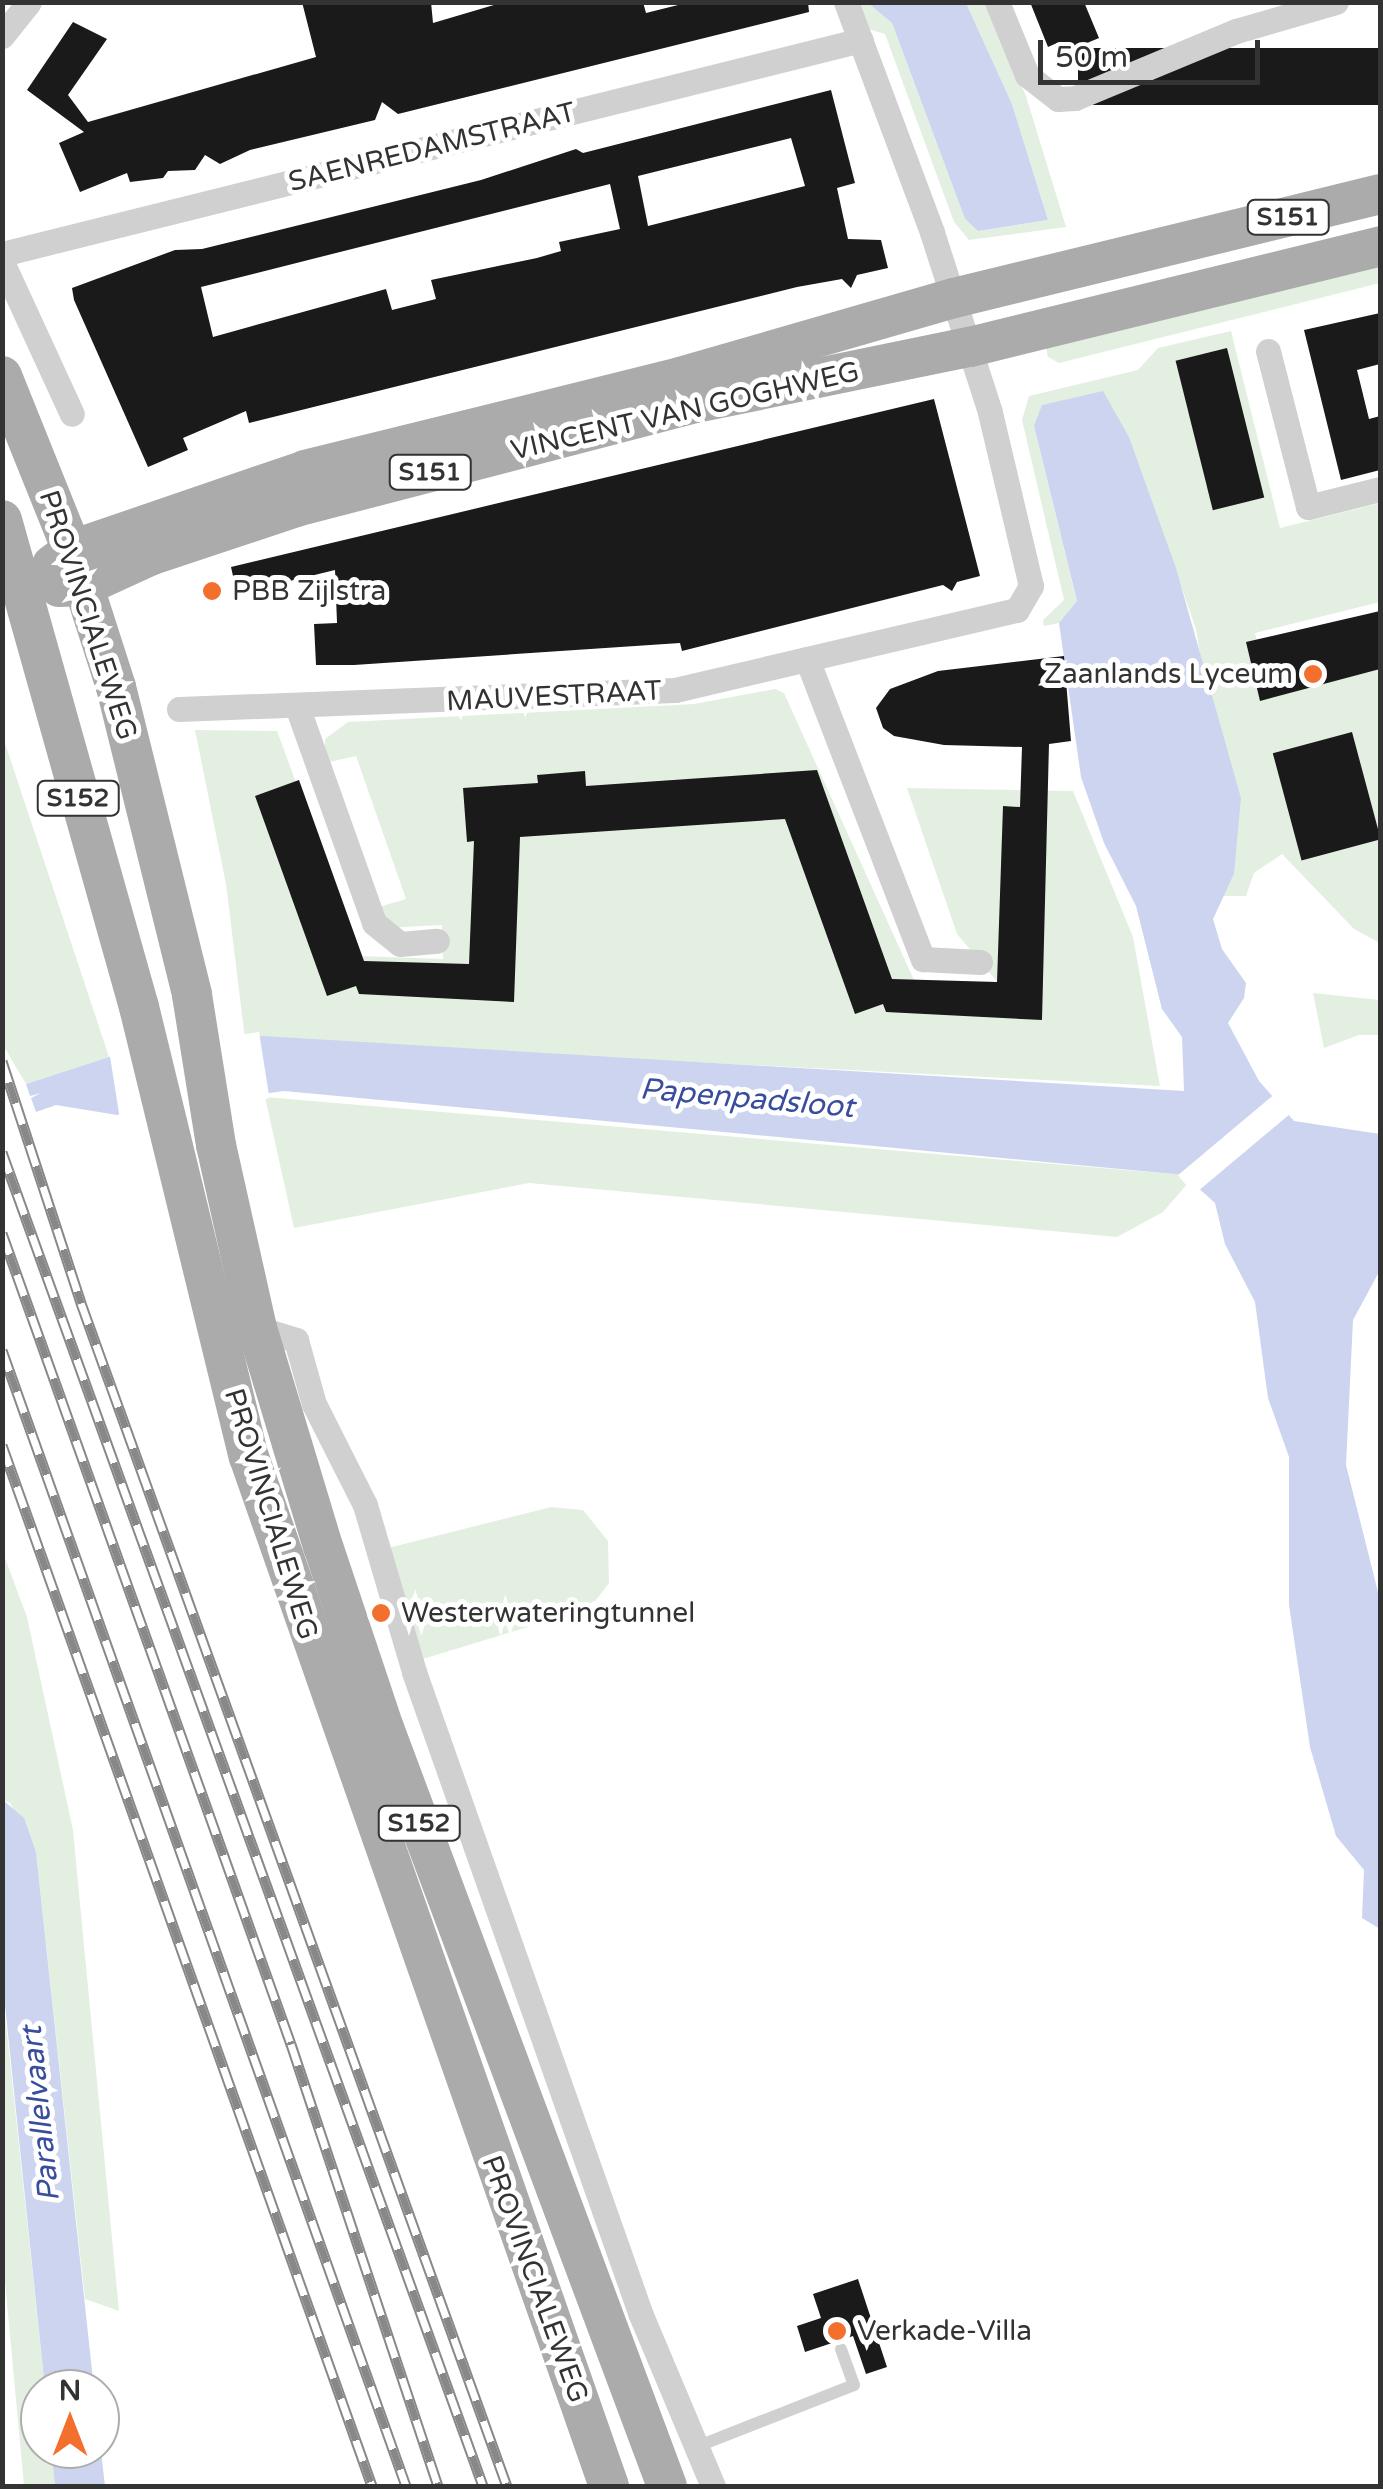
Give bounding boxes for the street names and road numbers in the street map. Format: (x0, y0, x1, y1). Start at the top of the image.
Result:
street label: SAENREDAMSTRAAT (285, 95, 579, 199)
road number: S151 (1246, 197, 1330, 237)
street label: VINCENT VAN GOGHWEG (508, 355, 862, 467)
road number: S151 (388, 452, 472, 492)
street label: PROVINCIALEWEG (32, 486, 144, 744)
street label: MAUVESTRAAT (445, 674, 663, 718)
road number: S152 (36, 778, 120, 818)
street label: PROVINCIALEWEG (217, 1385, 325, 1643)
road number: S152 (376, 1803, 462, 1843)
street label: PROVINCIALEWEG (475, 2151, 595, 2407)

